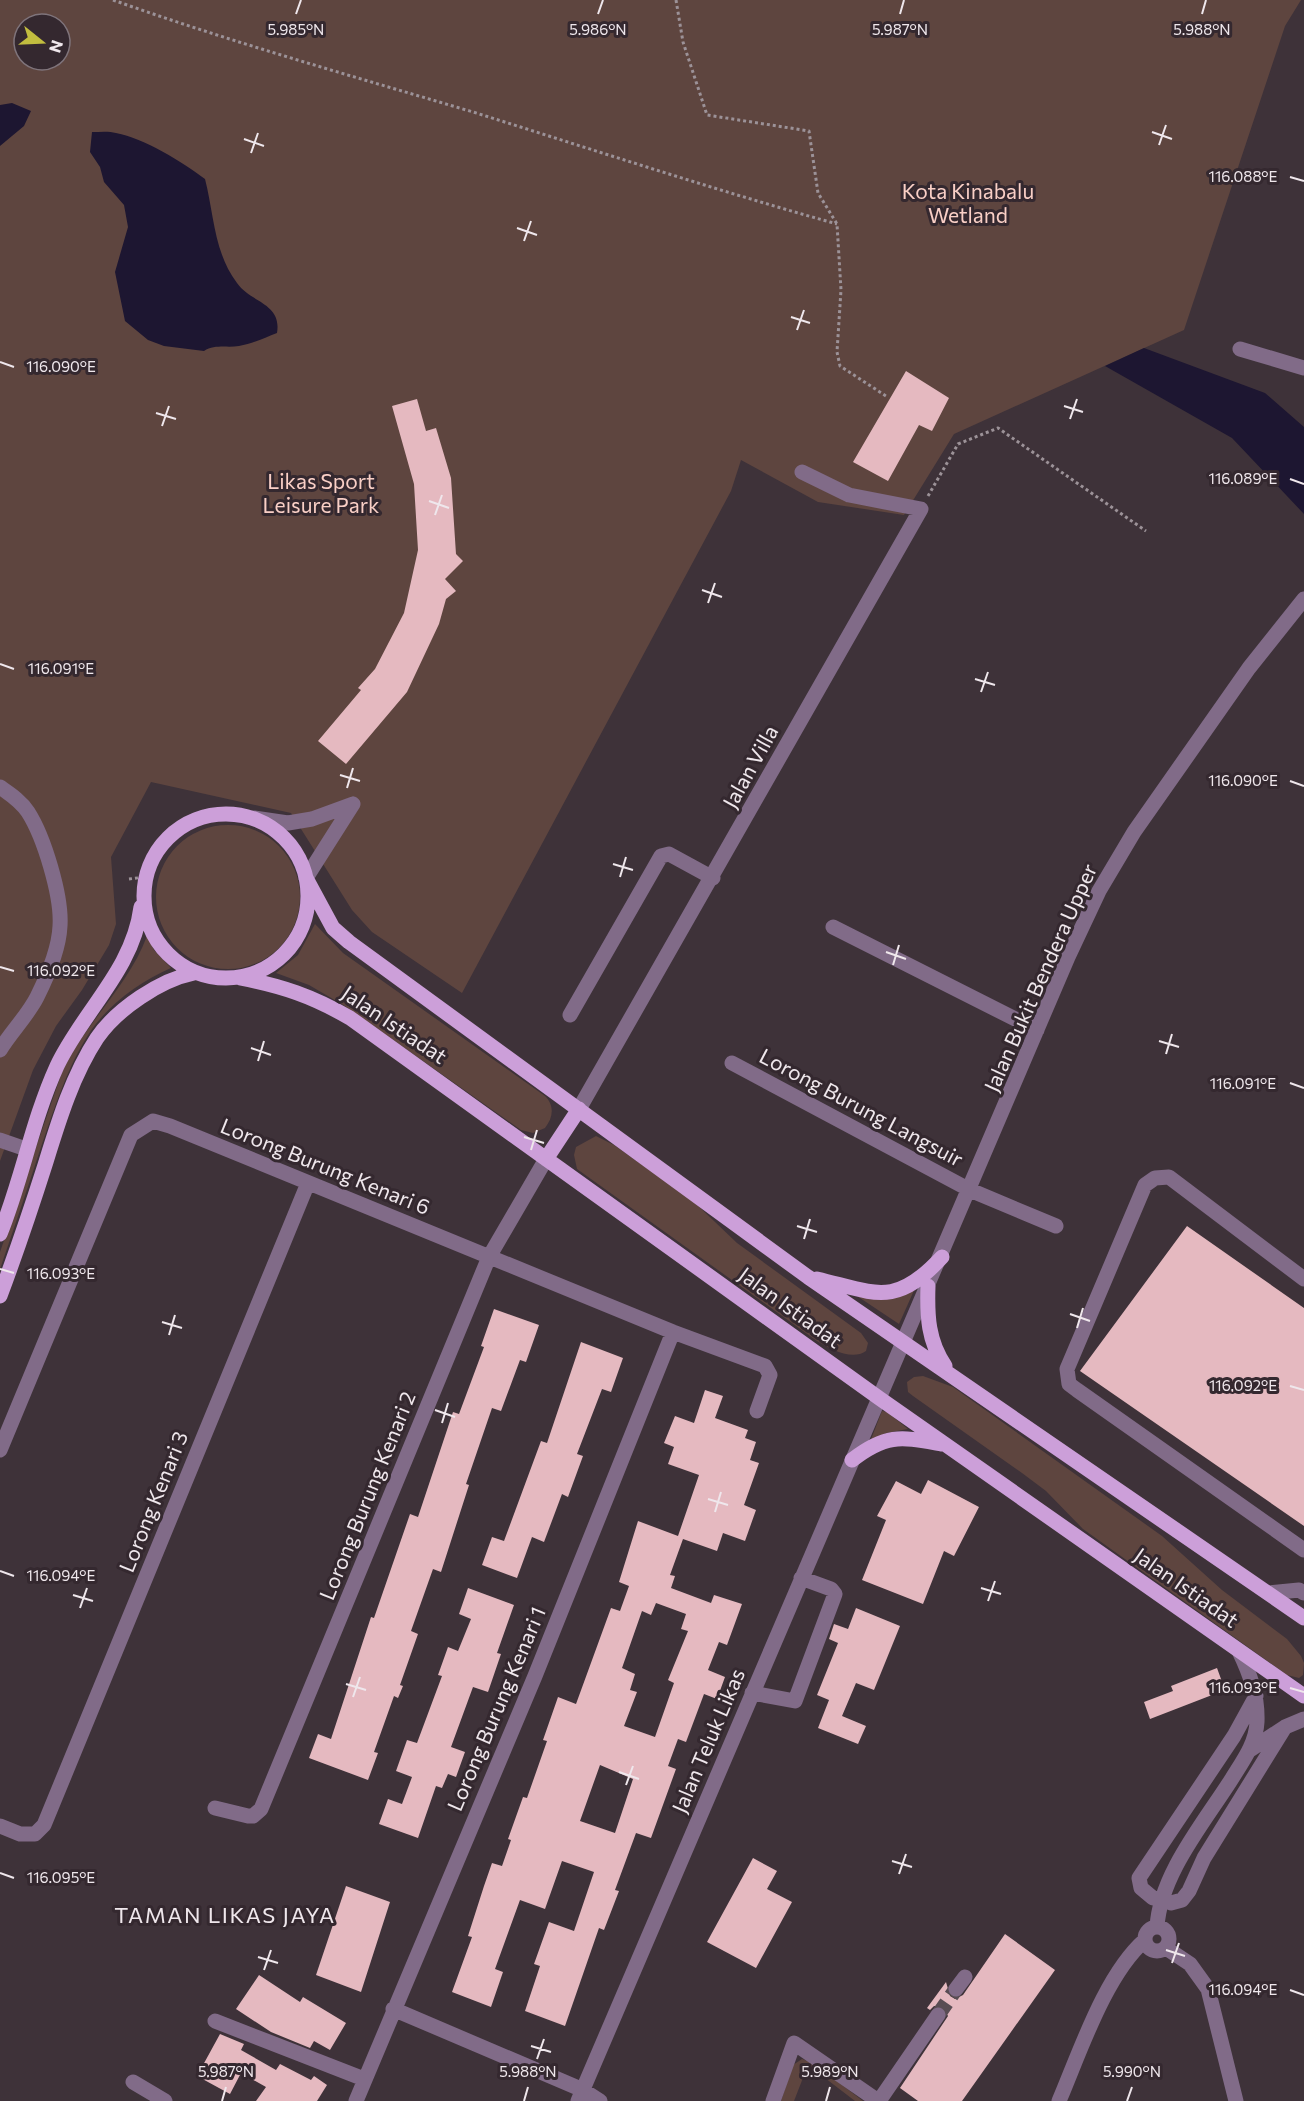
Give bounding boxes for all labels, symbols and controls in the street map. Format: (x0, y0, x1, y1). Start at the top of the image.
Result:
north arrow (12, 12, 72, 72)
text: 5.985°N (268, 20, 324, 38)
text: 5.986°N (569, 20, 627, 38)
text: 5.987°N (872, 20, 928, 38)
text: 5.988°N (1173, 20, 1231, 38)
text: N (46, 38, 68, 55)
text: 116.088°E (1209, 167, 1278, 185)
park label: Kota Kinabalu Wetland (902, 178, 1034, 227)
text: 116.090°E (26, 357, 96, 375)
park label: Likas Sport Leisure Park (263, 468, 379, 517)
text: 116.089°E (1209, 469, 1278, 487)
text: 116.091°E (28, 659, 94, 677)
street label: Jalan Villa (717, 720, 783, 812)
text: 116.090°E (1208, 771, 1278, 789)
street label: Jalan Bukit Bendera Upper (978, 860, 1101, 1095)
text: 116.092°E (27, 961, 95, 979)
street label: Jalan Istiadat (337, 979, 452, 1068)
street label: Lorong Burung Langsuir (756, 1042, 968, 1171)
text: 116.091°E (1210, 1074, 1276, 1092)
street label: Lorong Burung Kenari 6 (217, 1112, 434, 1219)
street label: Jalan Istiadat (734, 1261, 847, 1353)
text: 116.093°E (27, 1264, 95, 1282)
text: 116.092°E (1209, 1376, 1277, 1394)
street label: Lorong Burung Kenari 2 (313, 1388, 420, 1603)
street label: Lorong Kenari 3 (113, 1427, 192, 1576)
street label: Jalan Istiadat (1130, 1542, 1244, 1632)
text: 116.094°E (27, 1566, 95, 1584)
street label: Lorong Burung Kenari 1 (441, 1602, 550, 1814)
street label: Jalan Teluk Likas (666, 1665, 749, 1816)
text: 116.093°E (1209, 1678, 1277, 1696)
text: 116.095°E (27, 1868, 95, 1886)
district label: TAMAN LIKAS JAYA (114, 1901, 336, 1928)
text: 116.094°E (1209, 1980, 1277, 1998)
text: 5.987°N (198, 2062, 254, 2080)
text: 5.988°N (499, 2062, 557, 2080)
text: 5.989°N (801, 2062, 859, 2080)
text: 5.990°N (1103, 2062, 1161, 2080)

